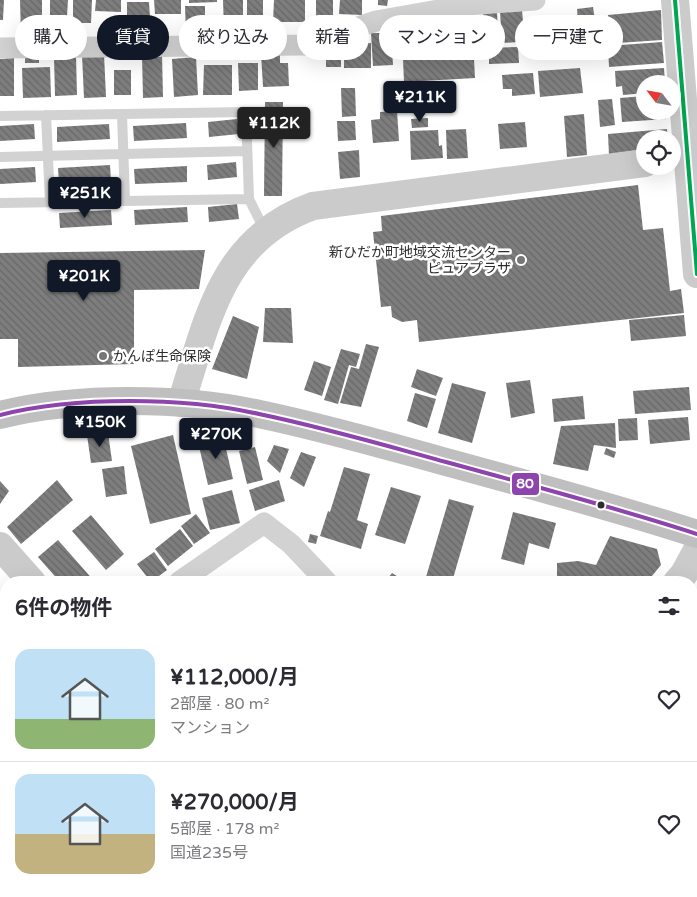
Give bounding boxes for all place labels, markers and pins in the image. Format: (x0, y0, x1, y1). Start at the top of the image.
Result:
pin: ¥211K (385, 80, 455, 123)
pin: ¥112K (239, 106, 309, 149)
pin: ¥251K (50, 176, 120, 219)
place label: 新ひだか町地域交流センター ピュアプラザ (329, 244, 511, 277)
marker: 新ひだか町地域交流センター ピュアプラザ (515, 254, 527, 266)
pin: ¥201K (49, 260, 119, 302)
place label: かんぽ生命保険 (113, 348, 211, 365)
marker: かんぽ生命保険 (97, 350, 109, 362)
pin: ¥150K (65, 406, 135, 448)
pin: ¥270K (181, 418, 251, 460)
unlabelled marker (596, 500, 606, 510)

